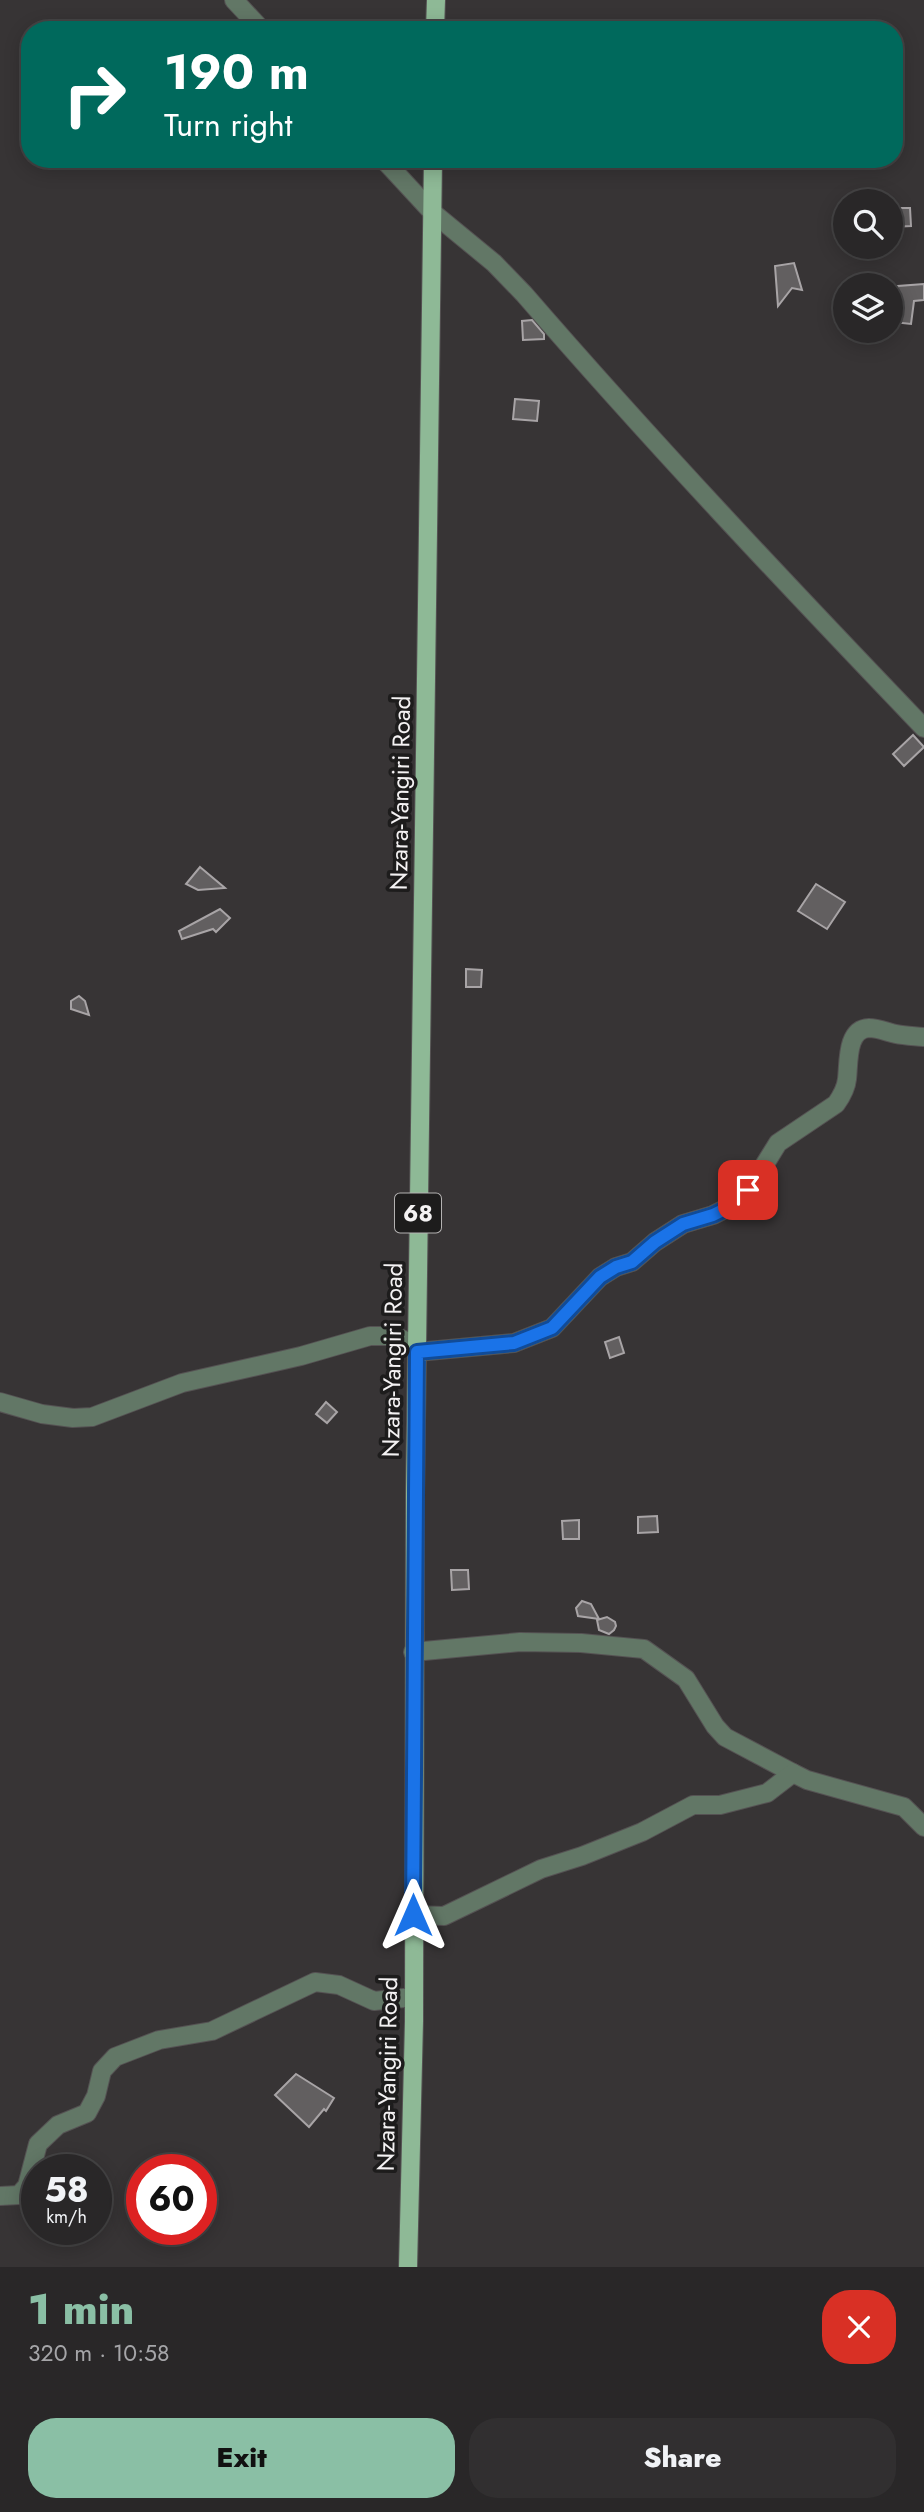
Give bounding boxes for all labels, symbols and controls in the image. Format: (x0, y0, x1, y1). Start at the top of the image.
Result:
text: 190 m (164, 37, 309, 107)
icon: right (49, 49, 140, 140)
text: Turn right (164, 102, 293, 148)
map controls (833, 189, 903, 343)
button: search (833, 189, 903, 259)
button: layers (833, 273, 903, 343)
street label: Nzara-Yangiri Road (381, 695, 419, 891)
pin (718, 1160, 778, 1220)
icon: arrive (729, 1171, 767, 1209)
road number: 68 (395, 1194, 441, 1232)
street label: Nzara-Yangiri Road (373, 1262, 411, 1458)
position arrow (376, 1878, 450, 1952)
street label: Nzara-Yangiri Road (368, 1976, 406, 2172)
speed limit sign: 60 (126, 2154, 217, 2245)
text: 58 (44, 2165, 89, 2215)
text: km/h (46, 2204, 87, 2230)
text: 1 min (28, 2279, 134, 2340)
button: close (822, 2290, 896, 2364)
text: 320 m · 10:58 (28, 2336, 170, 2370)
button: Exit (28, 2418, 455, 2498)
button: Share (469, 2418, 896, 2498)

